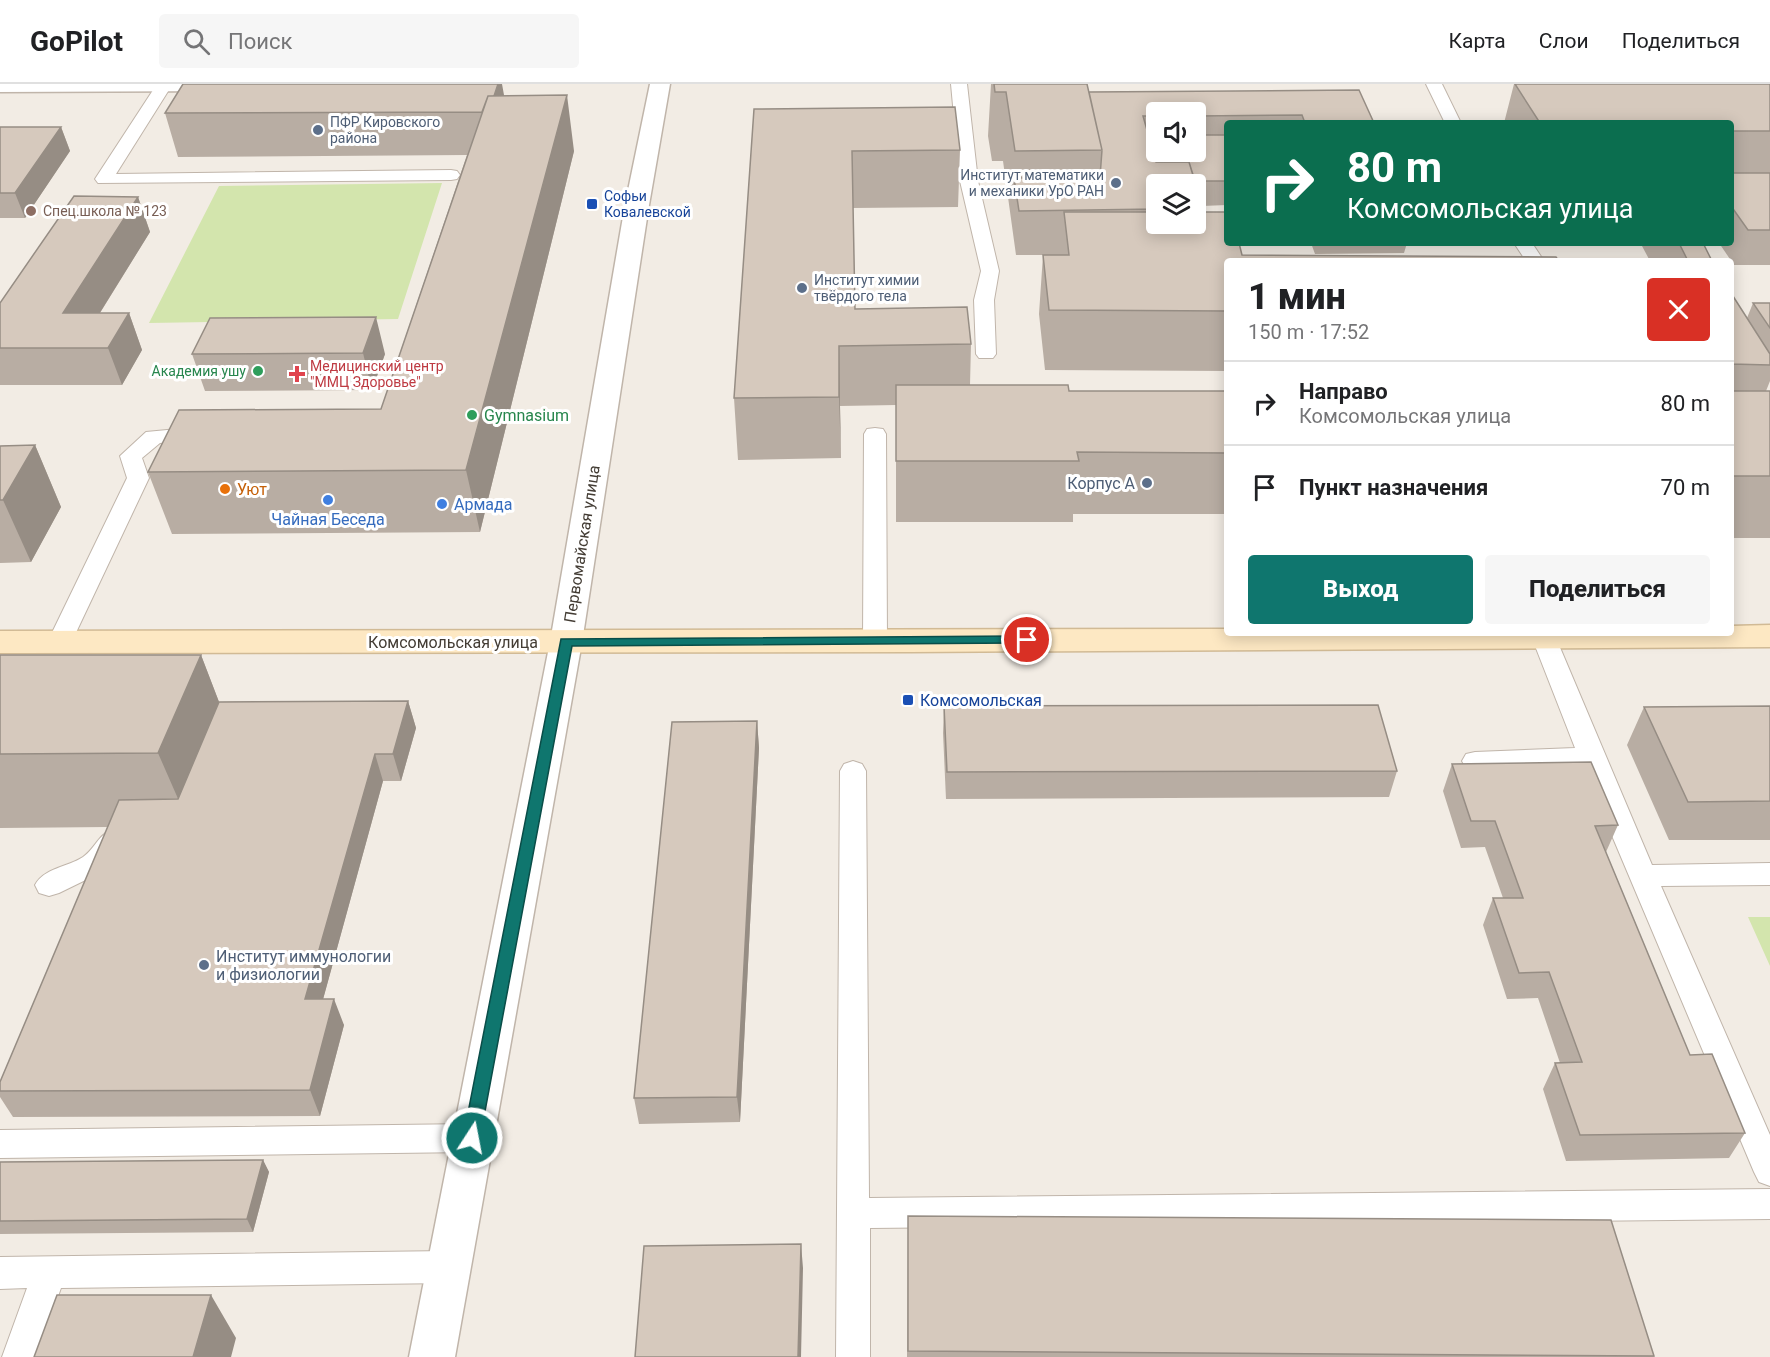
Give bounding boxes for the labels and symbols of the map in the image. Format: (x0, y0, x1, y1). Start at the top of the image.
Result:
place label: ПФР Кировского района (330, 114, 440, 146)
marker: ПФР Кировского района (311, 123, 325, 137)
place label: Институт математики и механики УрО РАН (960, 167, 1104, 199)
marker: Институт математики и механики УрО РАН (1109, 176, 1123, 190)
place label: Софьи Ковалевской (604, 188, 691, 220)
marker: Софьи Ковалевской (585, 197, 599, 211)
place label: Спец.школа № 123 (43, 203, 167, 219)
marker: Спец.школа № 123 (24, 204, 38, 218)
place label: Институт химии твёрдого тела (814, 272, 919, 304)
marker: Институт химии твёрдого тела (795, 281, 809, 295)
place label: Медицинский центр "ММЦ Здоровье" (310, 358, 444, 390)
place label: Академия ушу (152, 363, 246, 379)
marker: Академия ушу (251, 364, 265, 378)
marker: Медицинский центр "ММЦ Здоровье" (288, 365, 306, 383)
place label: Gymnasium (484, 406, 569, 425)
marker: Gymnasium (465, 408, 479, 422)
street label: Первомайская улица (560, 464, 604, 624)
place label: Корпус А (1067, 474, 1136, 493)
marker: Корпус А (1140, 476, 1154, 490)
place label: Уют (237, 480, 267, 499)
marker: Уют (218, 482, 232, 496)
marker: Чайная Беседа (321, 493, 335, 507)
place label: Армада (454, 495, 512, 514)
marker: Армада (435, 497, 449, 511)
place label: Чайная Беседа (271, 510, 385, 529)
pin (1001, 614, 1052, 665)
street label: Комсомольская улица (368, 633, 538, 652)
place label: Комсомольская (920, 691, 1042, 710)
marker: Комсомольская (901, 693, 915, 707)
place label: Институт иммунологии и физиологии (216, 947, 391, 984)
marker: Институт иммунологии и физиологии (197, 958, 211, 972)
position arrow (440, 1106, 504, 1170)

